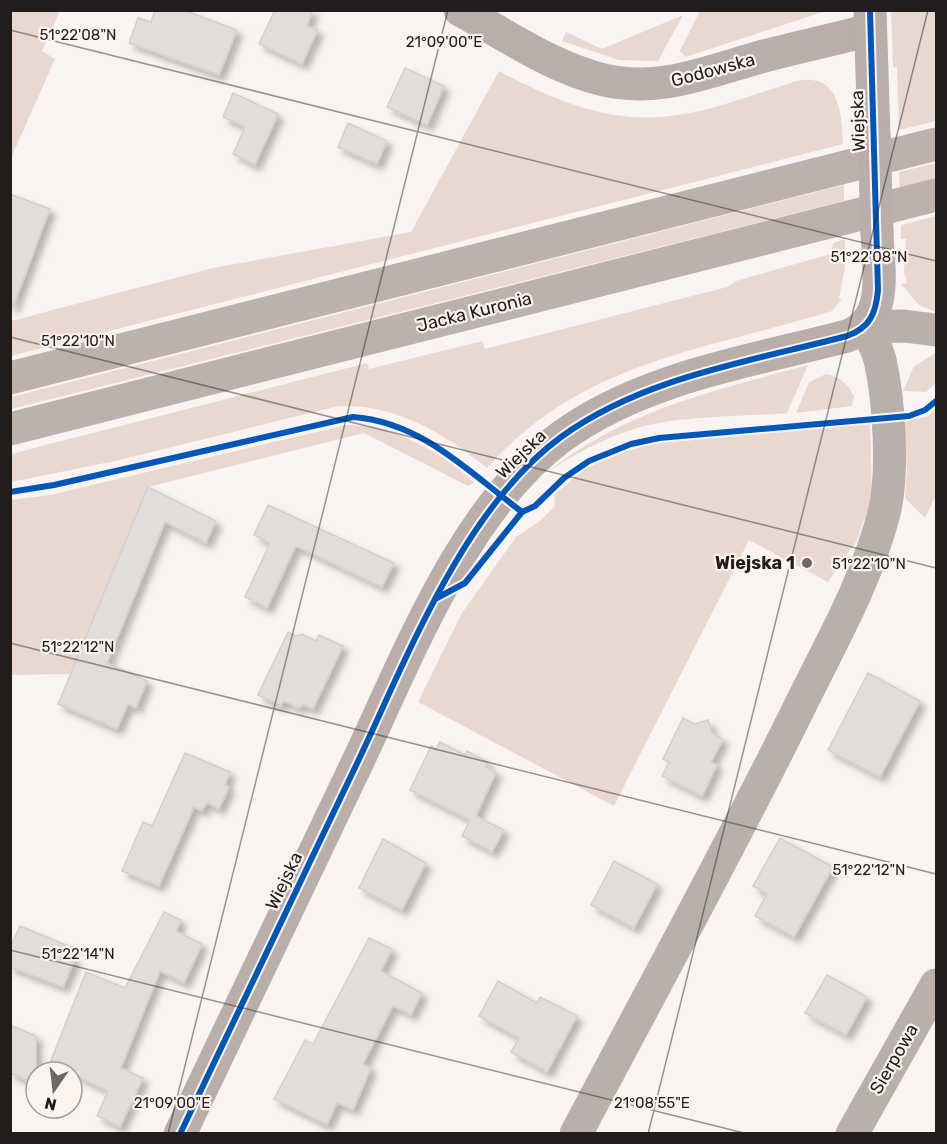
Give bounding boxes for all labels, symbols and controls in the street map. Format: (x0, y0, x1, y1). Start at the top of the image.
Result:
text: 51°22'08"N (40, 26, 116, 44)
text: 21°09'00"E (406, 33, 482, 51)
street label: Godowska (669, 48, 757, 92)
street label: Wiejska (846, 90, 870, 152)
text: 51°22'08"N (831, 248, 907, 266)
street label: Jacka Kuronia (414, 287, 534, 337)
text: 51°22'10"N (41, 332, 115, 350)
street label: Wiejska (491, 425, 551, 483)
place label: Wiejska 1 (715, 552, 795, 574)
text: 51°22'10"N (832, 555, 906, 573)
marker: Wiejska 1 (800, 556, 814, 570)
text: 51°22'12"N (41, 638, 115, 656)
street label: Wiejska (261, 848, 307, 914)
text: 51°22'12"N (832, 861, 906, 879)
text: 51°22'14"N (41, 945, 115, 963)
street label: Sierpowa (865, 1020, 923, 1098)
north arrow (24, 1060, 84, 1120)
text: N (43, 1093, 58, 1115)
text: 21°09'00"E (134, 1094, 210, 1112)
text: 21°08'55"E (614, 1094, 690, 1112)

